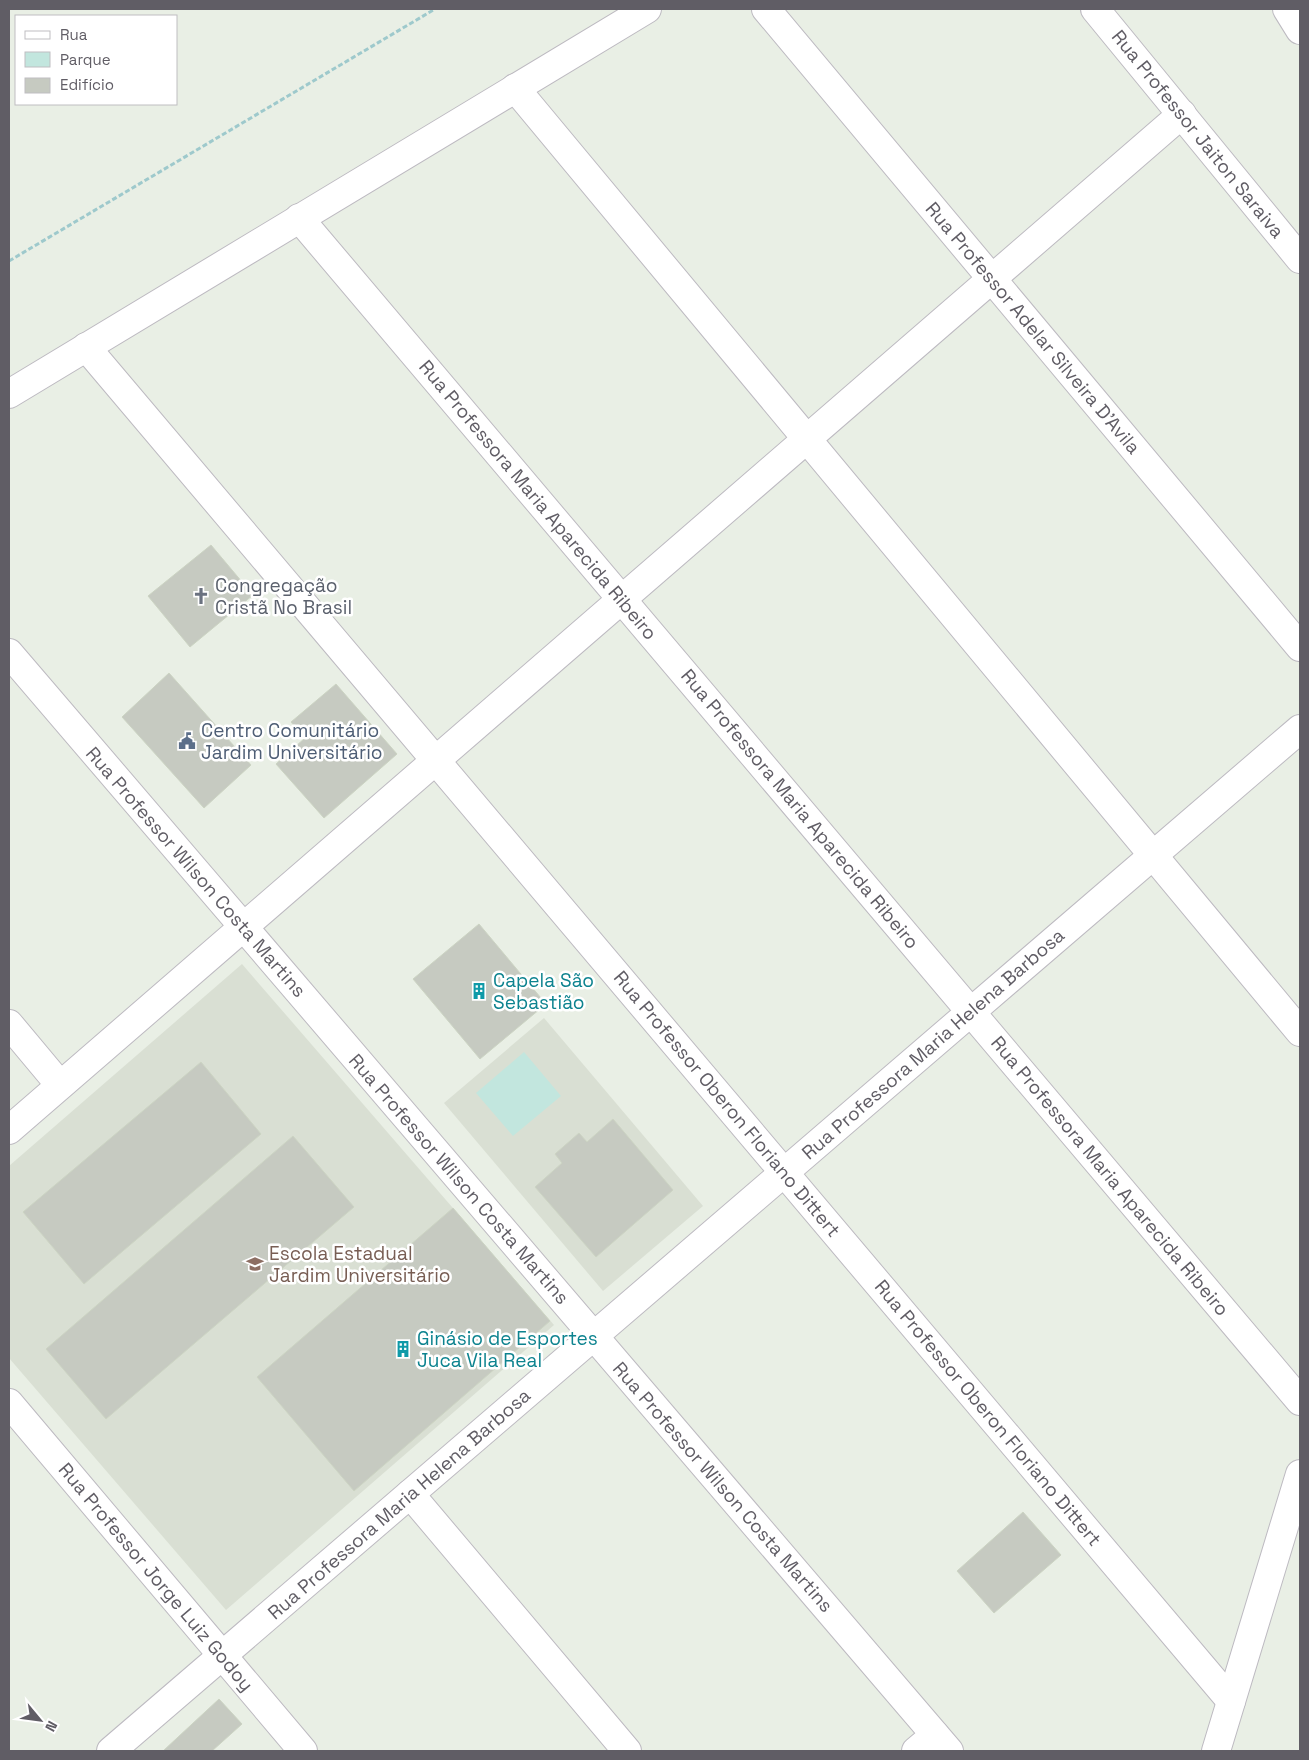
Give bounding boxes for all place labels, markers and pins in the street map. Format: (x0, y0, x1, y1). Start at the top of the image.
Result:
place label: Congregação Cristã No Brasil (215, 573, 352, 620)
church icon: Congregação Cristã No Brasil (191, 586, 211, 606)
place label: Centro Comunitário Jardim Universitário (201, 718, 383, 765)
public building icon: Centro Comunitário Jardim Universitário (177, 731, 197, 751)
place label: Capela São Sebastião (493, 968, 594, 1015)
building icon: Capela São Sebastião (469, 981, 489, 1001)
place label: Escola Estadual Jardim Universitário (269, 1241, 451, 1288)
school or university icon: Escola Estadual Jardim Universitário (245, 1254, 265, 1274)
place label: Ginásio de Esportes Juca Vila Real (417, 1326, 598, 1373)
building icon: Ginásio de Esportes Juca Vila Real (393, 1339, 413, 1359)

